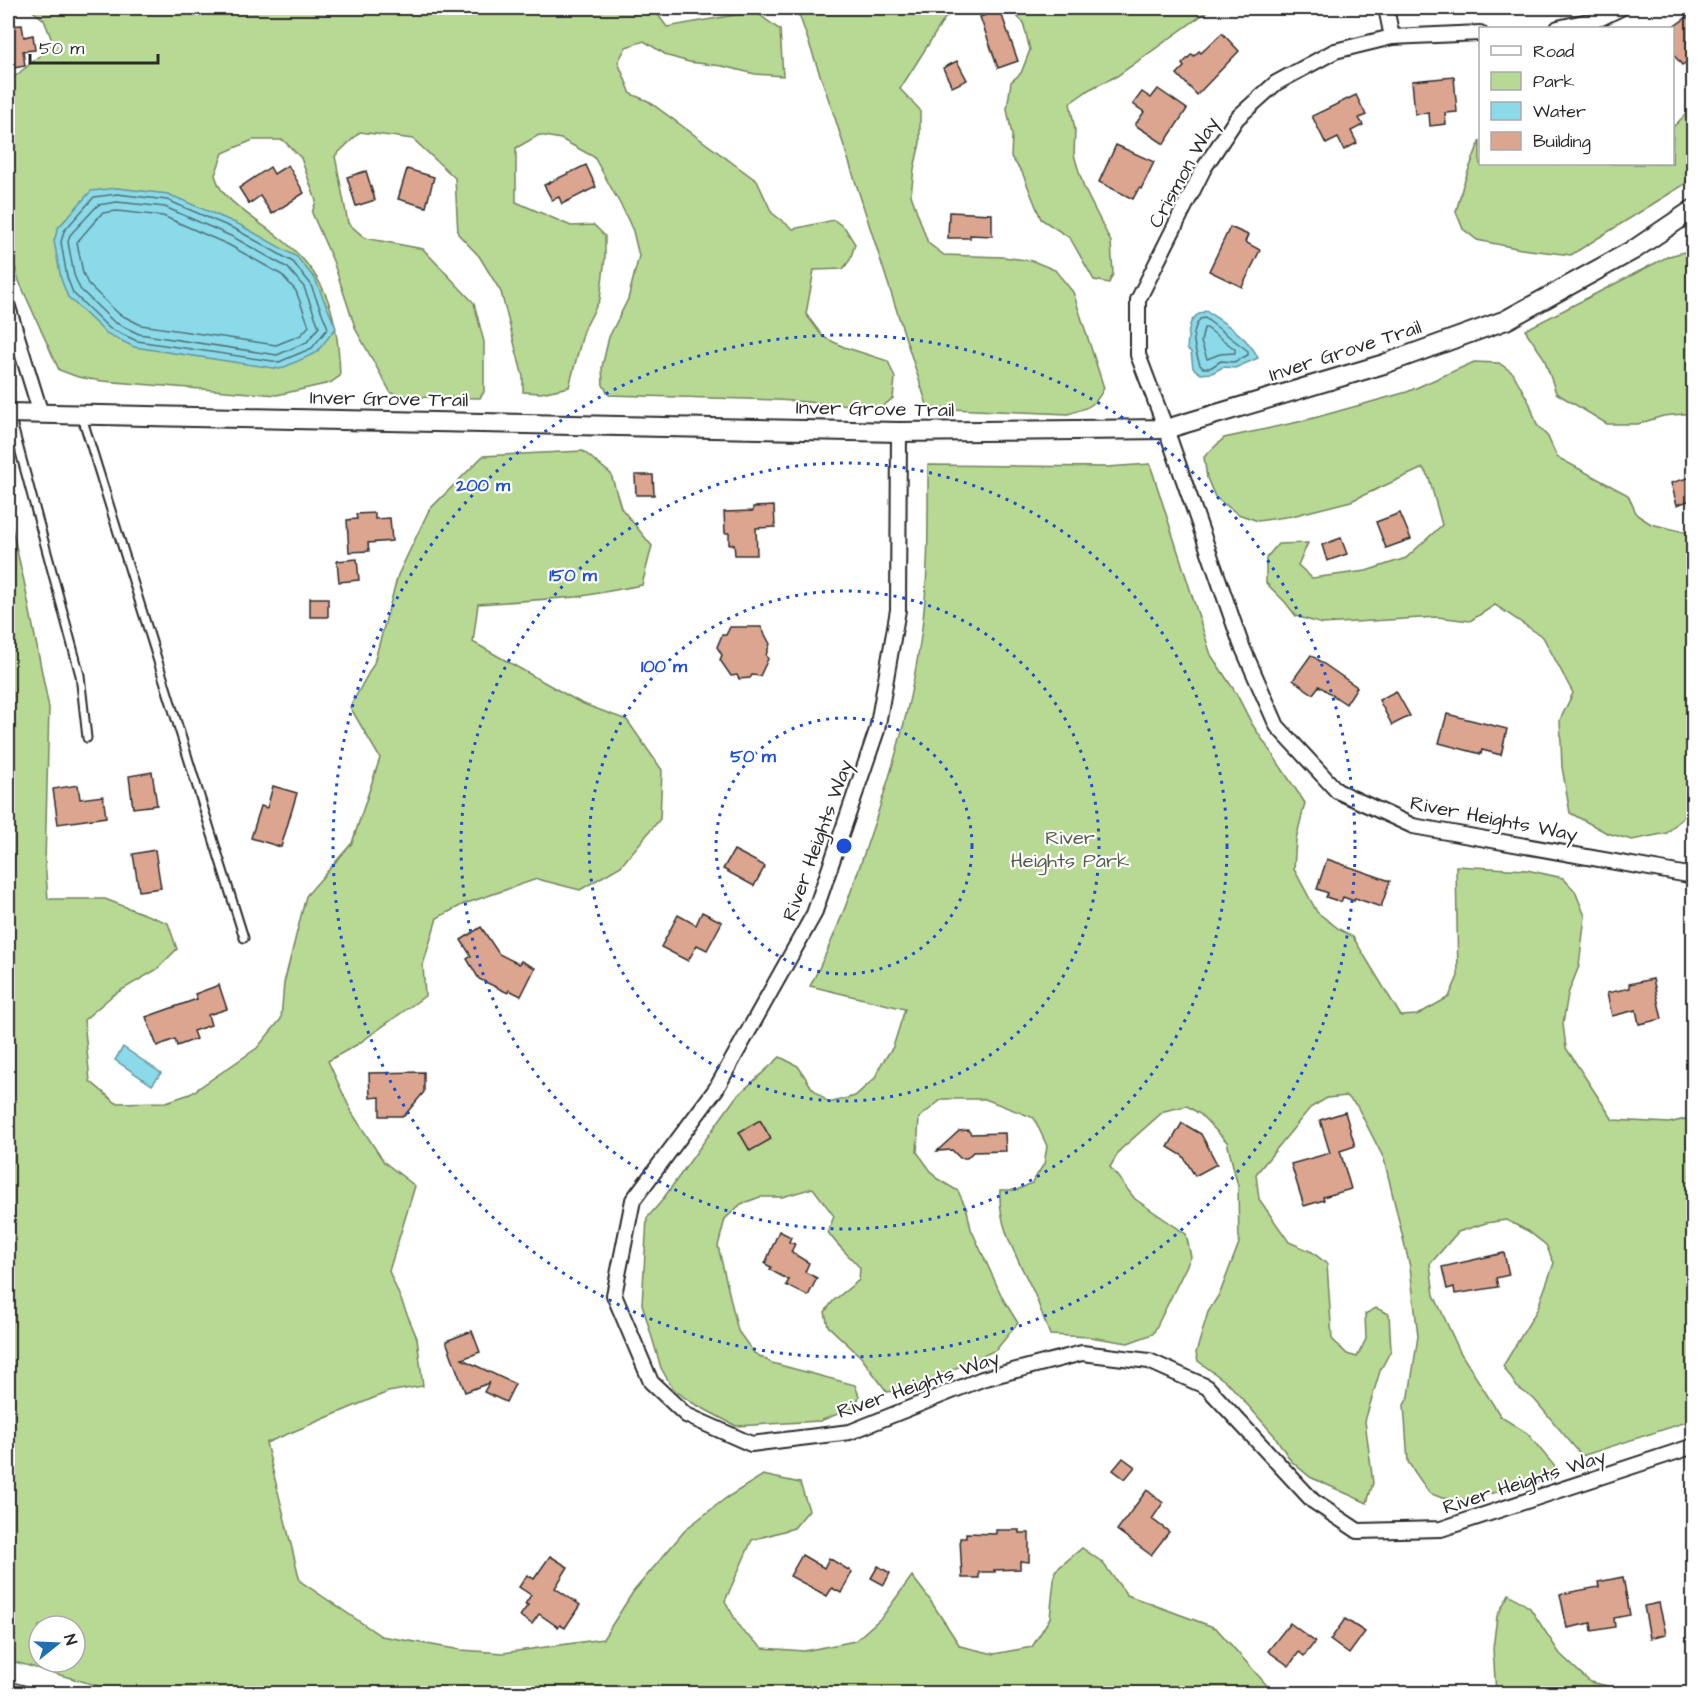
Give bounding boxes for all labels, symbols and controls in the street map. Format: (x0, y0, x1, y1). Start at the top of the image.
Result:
scale bar (30, 27, 158, 65)
legend (1479, 27, 1674, 165)
text: 50 m (39, 36, 84, 61)
text: Road (1533, 39, 1574, 64)
text: Park (1533, 69, 1575, 94)
text: Water (1533, 99, 1586, 124)
street label: Crismon Way (1142, 112, 1227, 234)
text: Building (1533, 129, 1591, 155)
street label: Inver Grove Trail (1266, 313, 1425, 389)
street label: Inver Grove Trail (310, 384, 468, 414)
street label: Inver Grove Trail (796, 394, 954, 424)
text: 200 m (455, 473, 511, 498)
text: 150 m (549, 563, 598, 588)
text: 100 m (641, 654, 688, 679)
text: 50 m (730, 744, 777, 769)
street label: River Heights Way (776, 756, 861, 925)
street label: River Heights Way (1408, 789, 1580, 850)
park label: River Heights Park (1011, 824, 1129, 876)
centre of rings (834, 836, 854, 856)
street label: River Heights Way (833, 1344, 1003, 1427)
street label: River Heights Way (1439, 1442, 1610, 1522)
north arrow (27, 1614, 87, 1674)
text: N (58, 1632, 82, 1648)

